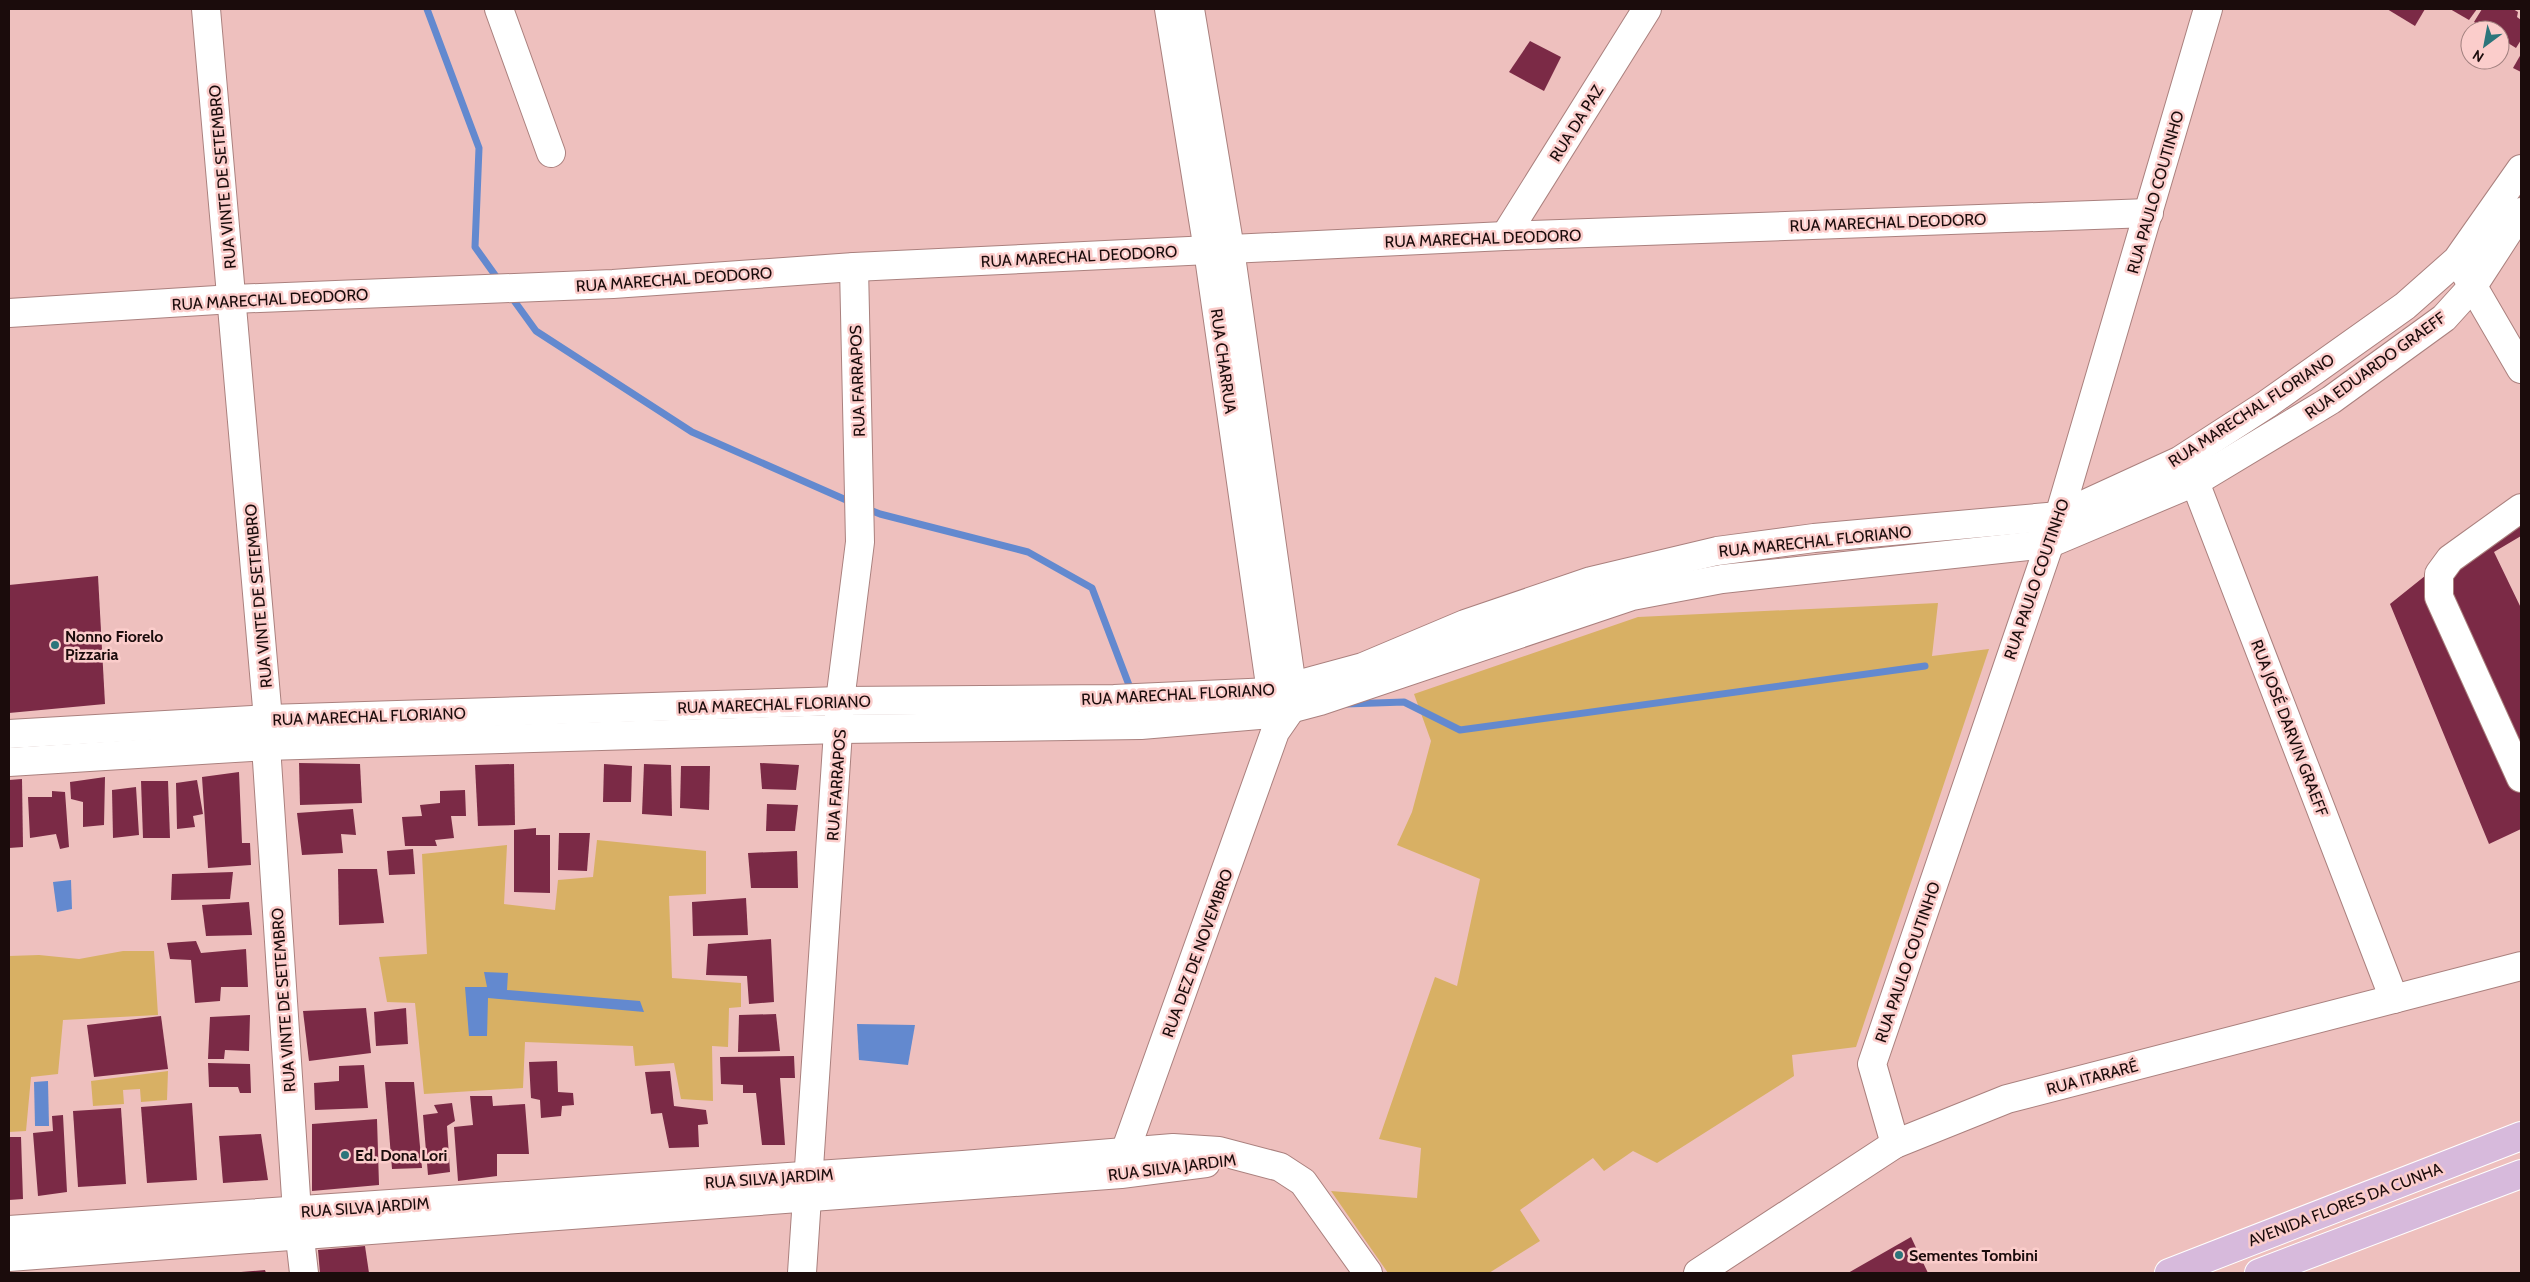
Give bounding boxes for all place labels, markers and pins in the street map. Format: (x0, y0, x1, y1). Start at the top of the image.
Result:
place label: Nonno Fiorelo Pizzaria (65, 627, 163, 664)
marker: Nonno Fiorelo Pizzaria (49, 639, 61, 651)
place label: Ed. Dona Lori (355, 1146, 447, 1165)
marker: Ed. Dona Lori (339, 1149, 351, 1161)
place label: Sementes Tombini (1909, 1246, 2038, 1265)
marker: Sementes Tombini (1893, 1249, 1905, 1261)

